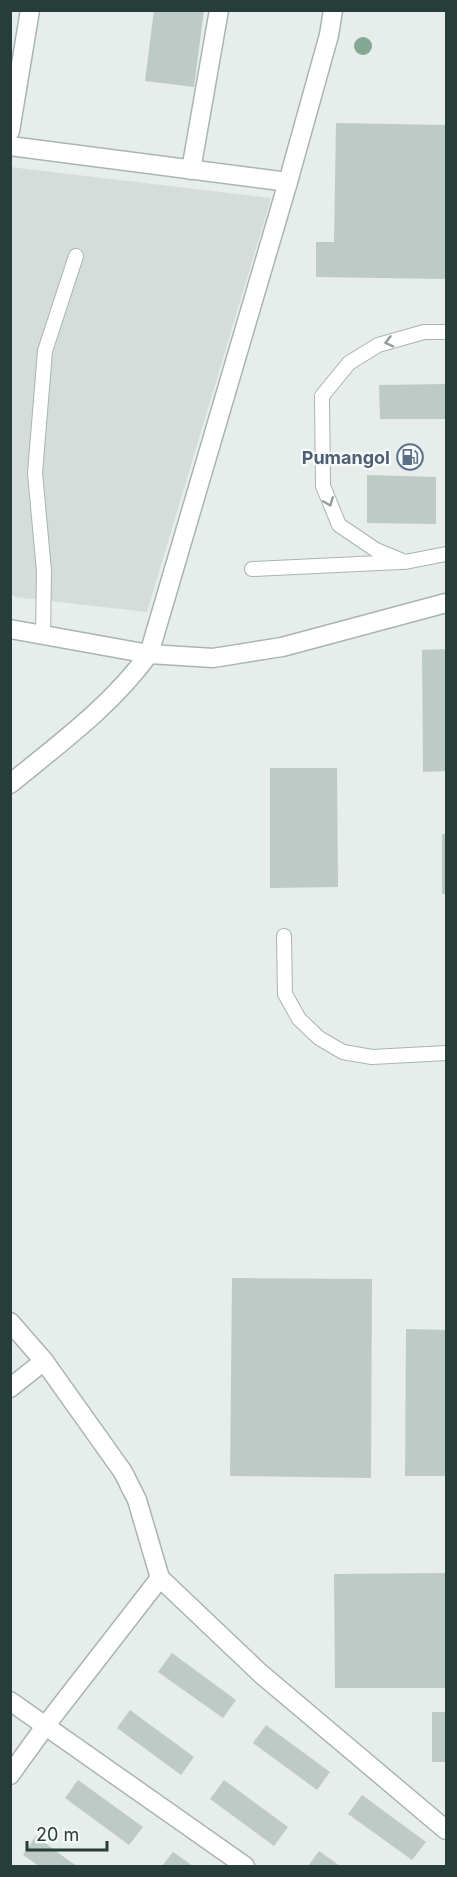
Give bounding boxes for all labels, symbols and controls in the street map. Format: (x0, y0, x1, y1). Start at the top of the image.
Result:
one-way arrow (384, 335, 395, 347)
fuel station icon: Pumangol (395, 442, 425, 472)
place label: Pumangol (302, 447, 390, 468)
one-way arrow (322, 495, 334, 506)
scale bar (27, 1814, 106, 1852)
text: 20 m (36, 1824, 79, 1845)

